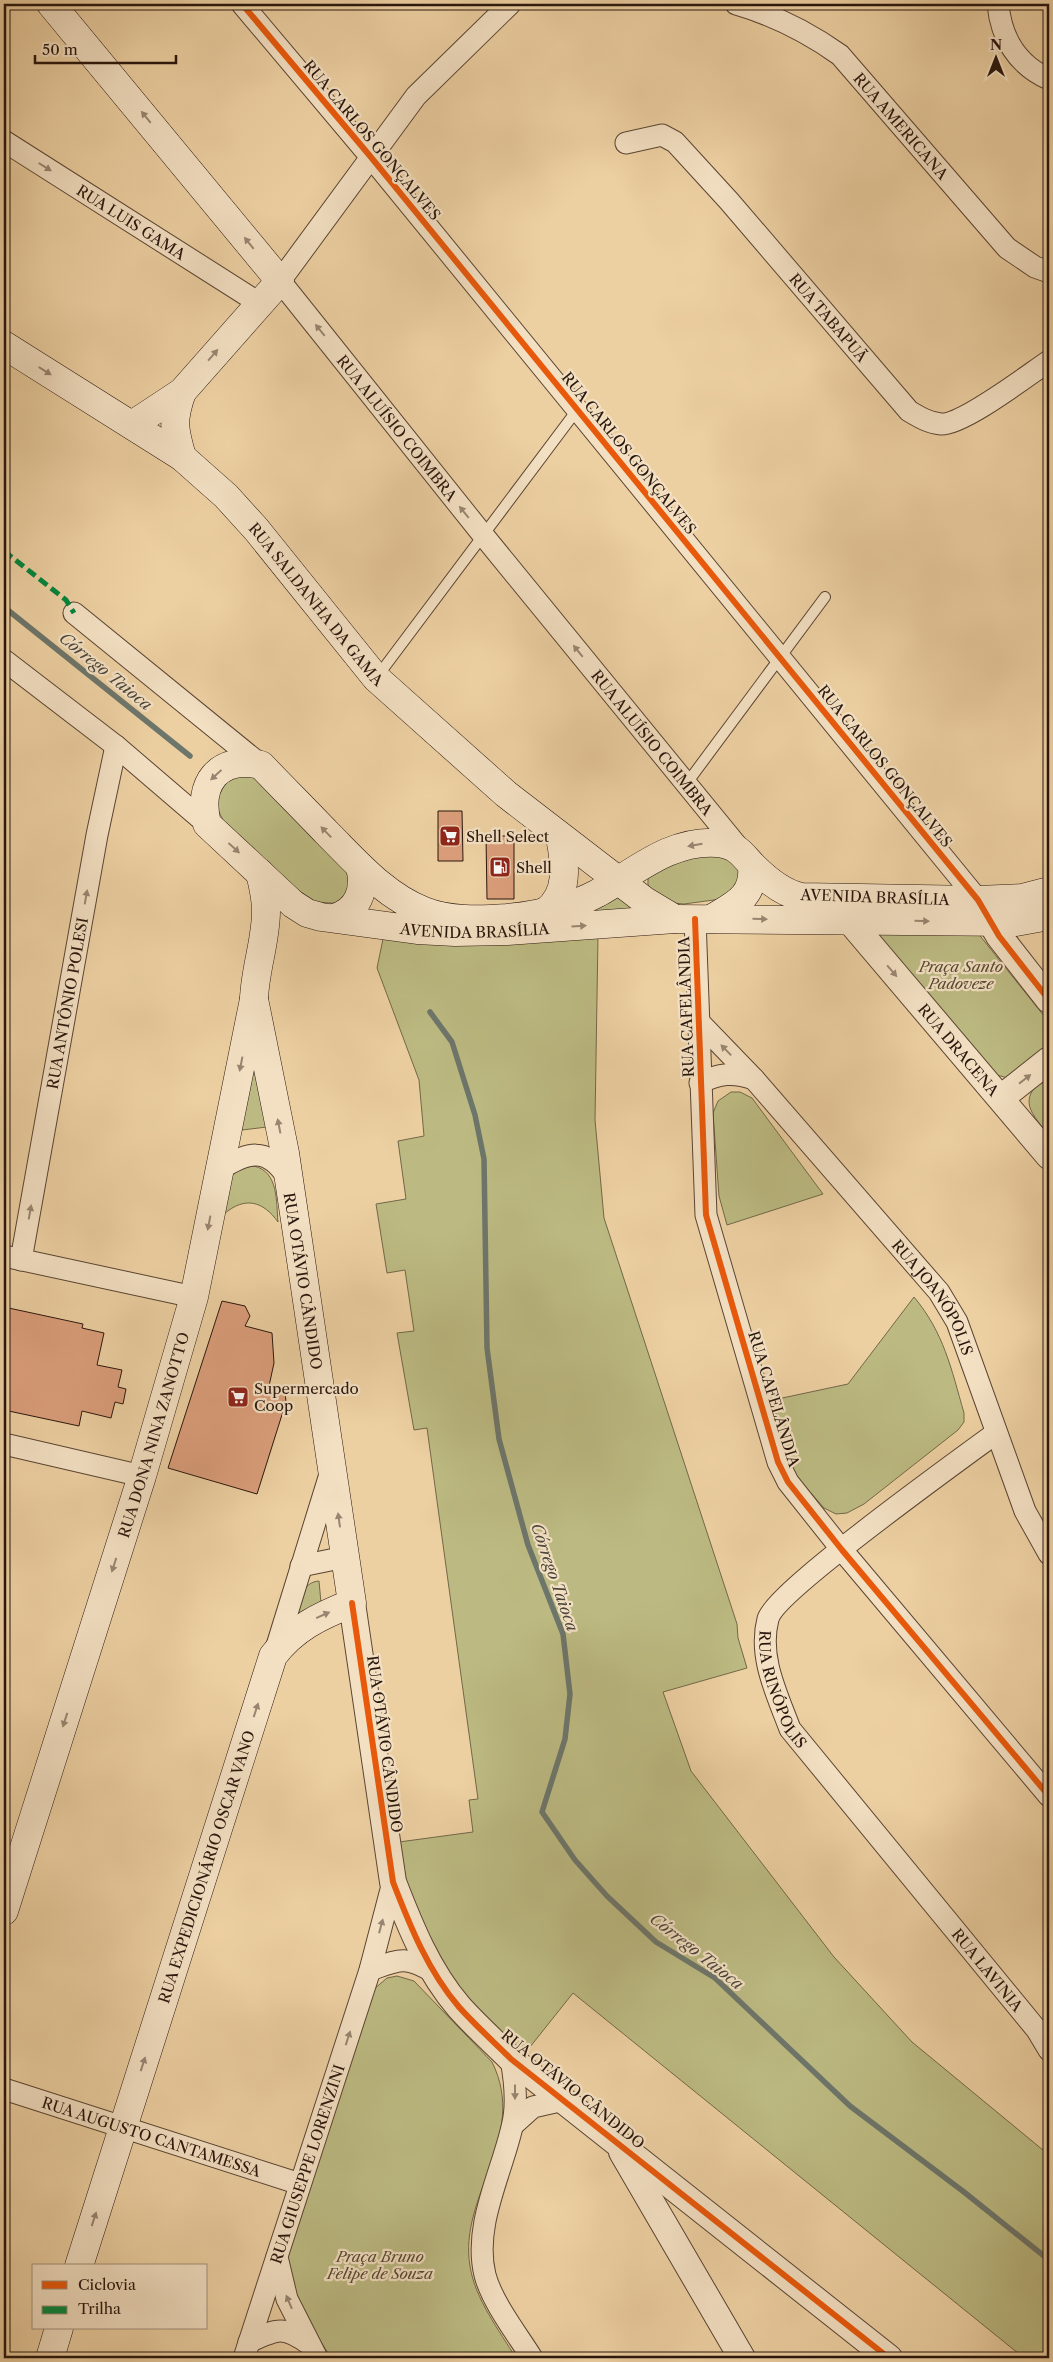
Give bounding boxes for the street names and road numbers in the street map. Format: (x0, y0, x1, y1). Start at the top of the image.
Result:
street label: RUA CARLOS GONÇALVES (299, 56, 445, 224)
street label: RUA AMERICANA (850, 69, 953, 184)
street label: RUA LUIS GAMA (73, 180, 190, 264)
street label: RUA TABAPUÃ (786, 269, 873, 366)
street label: RUA ALUÍSIO COIMBRA (333, 351, 462, 505)
street label: RUA CARLOS GONÇALVES (558, 368, 700, 538)
street label: RUA SALDANHA DA GAMA (245, 518, 388, 690)
street label: RUA ALUÍSIO COIMBRA (587, 666, 718, 819)
street label: RUA CARLOS GONÇALVES (814, 681, 956, 851)
street label: AVENIDA BRASÍLIA (799, 885, 951, 909)
street label: RUA ANTÔNIO POLESI (42, 916, 92, 1091)
street label: AVENIDA BRASÍLIA (398, 918, 551, 942)
street label: RUA CAFELÂNDIA (674, 935, 698, 1078)
street label: RUA DRACENA (914, 1000, 1004, 1101)
street label: RUA OTÁVIO CÂNDIDO (280, 1191, 326, 1371)
street label: RUA JOANÓPOLIS (888, 1235, 978, 1358)
street label: RUA CAFELÂNDIA (744, 1329, 804, 1470)
street label: RUA DONA NINA ZANOTTO (114, 1330, 193, 1540)
street label: RUA RINÓPOLIS (755, 1630, 811, 1752)
street label: RUA OTÁVIO CÂNDIDO (363, 1654, 407, 1834)
street label: RUA EXPEDICIONÁRIO OSCAR VANO (154, 1728, 258, 2006)
street label: RUA LAVINIA (948, 1924, 1028, 2016)
street label: RUA OTÁVIO CÂNDIDO (497, 2025, 649, 2153)
street label: RUA GIUSEPPE LORENZINI (266, 2062, 348, 2266)
street label: RUA AUGUSTO CANTAMESSA (40, 2092, 264, 2181)

